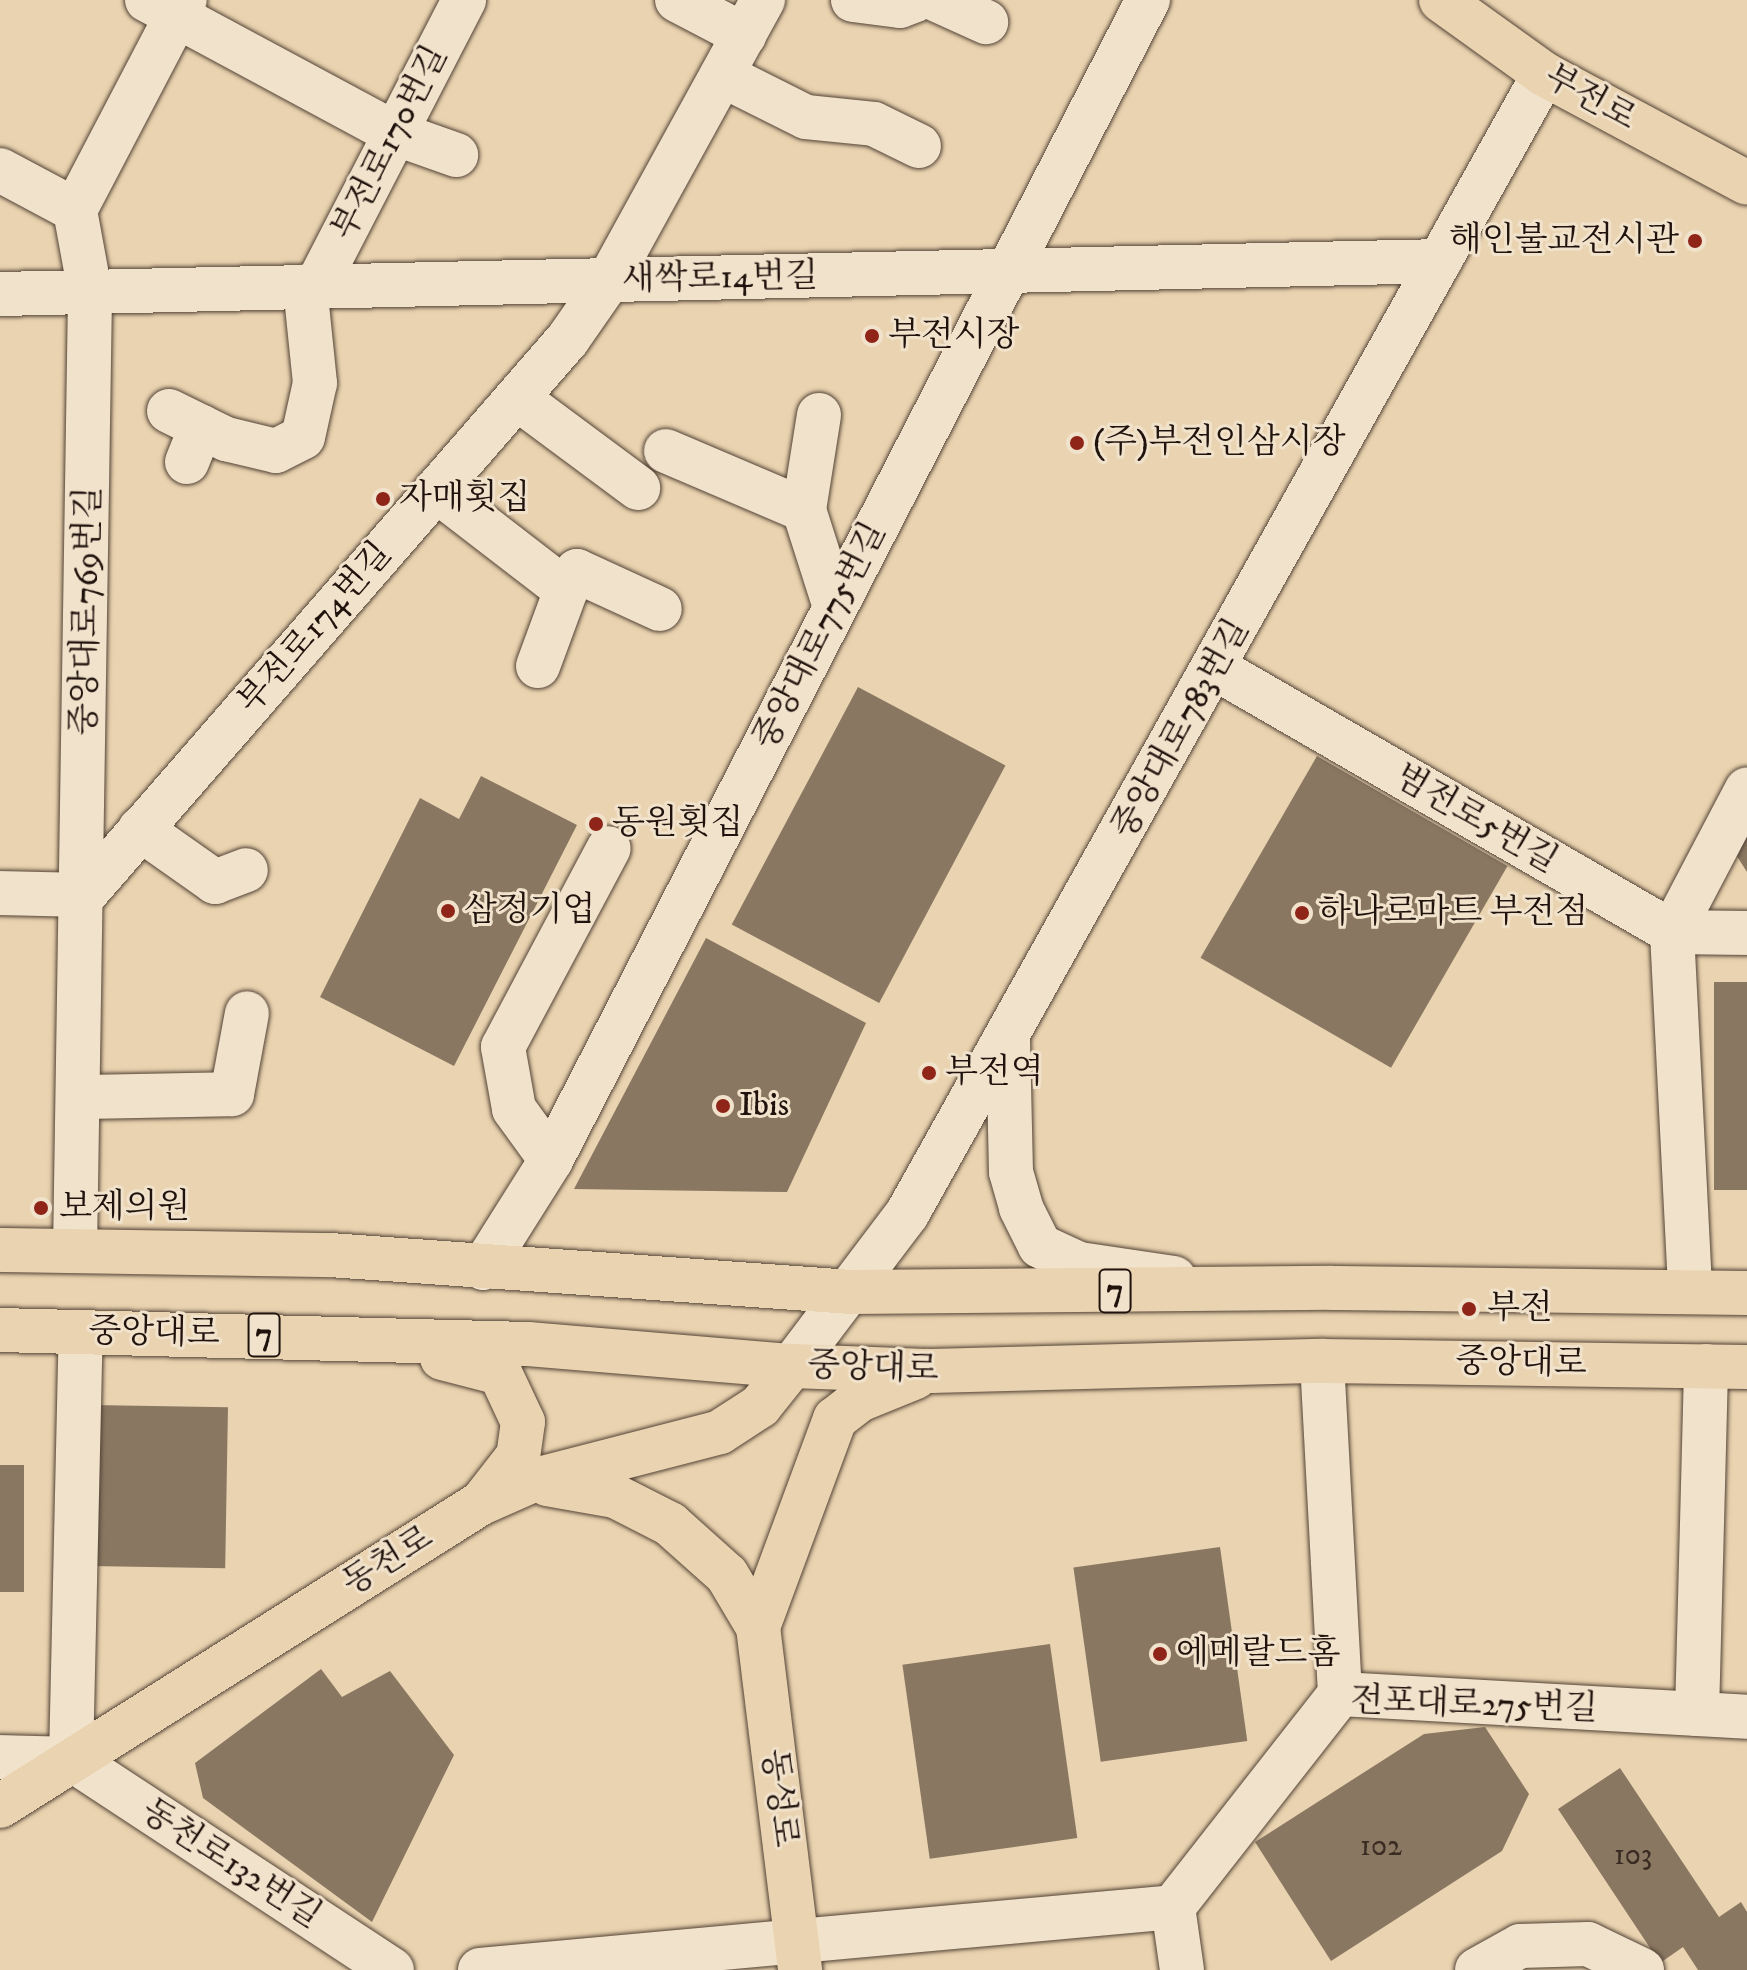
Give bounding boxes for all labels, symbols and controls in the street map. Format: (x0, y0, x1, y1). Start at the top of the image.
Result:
street label: 부전로170번길 (323, 39, 457, 247)
street label: 부전로 (1537, 56, 1643, 140)
place label: 해인불교전시관 (1449, 221, 1679, 261)
marker: 해인불교전시관 (1686, 232, 1704, 250)
street label: 새싹로14번길 (622, 256, 818, 300)
place label: 부전시장 (888, 316, 1019, 356)
marker: 부전시장 (863, 327, 881, 345)
place label: (주)부전인삼시장 (1093, 423, 1346, 463)
marker: (주)부전인삼시장 (1068, 434, 1086, 452)
place label: 자매횟집 (399, 479, 530, 519)
street label: 중앙대로769번길 (64, 486, 110, 736)
marker: 자매횟집 (374, 490, 392, 508)
street label: 중앙대로775번길 (745, 516, 895, 756)
street label: 부전로174번길 (230, 534, 400, 722)
street label: 중앙대로783번길 (1104, 612, 1258, 846)
street label: 범전로5번길 (1387, 756, 1565, 882)
place label: 동원횟집 (612, 804, 743, 844)
marker: 동원횟집 (587, 815, 605, 833)
place label: 삼정기업 (464, 891, 595, 931)
place label: 하나로마트 부전점 (1318, 893, 1588, 933)
marker: 삼정기업 (439, 902, 457, 920)
marker: 하나로마트 부전점 (1293, 904, 1311, 922)
place label: 부전역 (945, 1053, 1044, 1093)
marker: 부전역 (920, 1064, 938, 1082)
place label: Ibis (739, 1086, 789, 1126)
marker: Ibis (714, 1097, 732, 1115)
place label: 보제의원 (59, 1188, 190, 1228)
marker: 보제의원 (30, 1197, 52, 1219)
road number: 7 (1097, 1263, 1133, 1319)
place label: 부전 (1487, 1289, 1553, 1329)
marker: 부전 (1458, 1298, 1480, 1320)
road number: 7 (246, 1307, 282, 1363)
street label: 중앙대로 (88, 1311, 220, 1355)
street label: 중앙대로 (1455, 1341, 1587, 1385)
street label: 중앙대로 (807, 1345, 939, 1391)
street label: 동천로 (335, 1518, 441, 1604)
place label: 에메랄드홈 (1176, 1634, 1340, 1674)
marker: 에메랄드홈 (1151, 1645, 1169, 1663)
street label: 전포대로275번길 (1350, 1680, 1598, 1730)
street label: 동성로 (753, 1747, 805, 1849)
street label: 동천로132번길 (133, 1791, 329, 1937)
house number: 102 (1360, 1829, 1402, 1865)
house number: 103 (1614, 1838, 1652, 1874)

